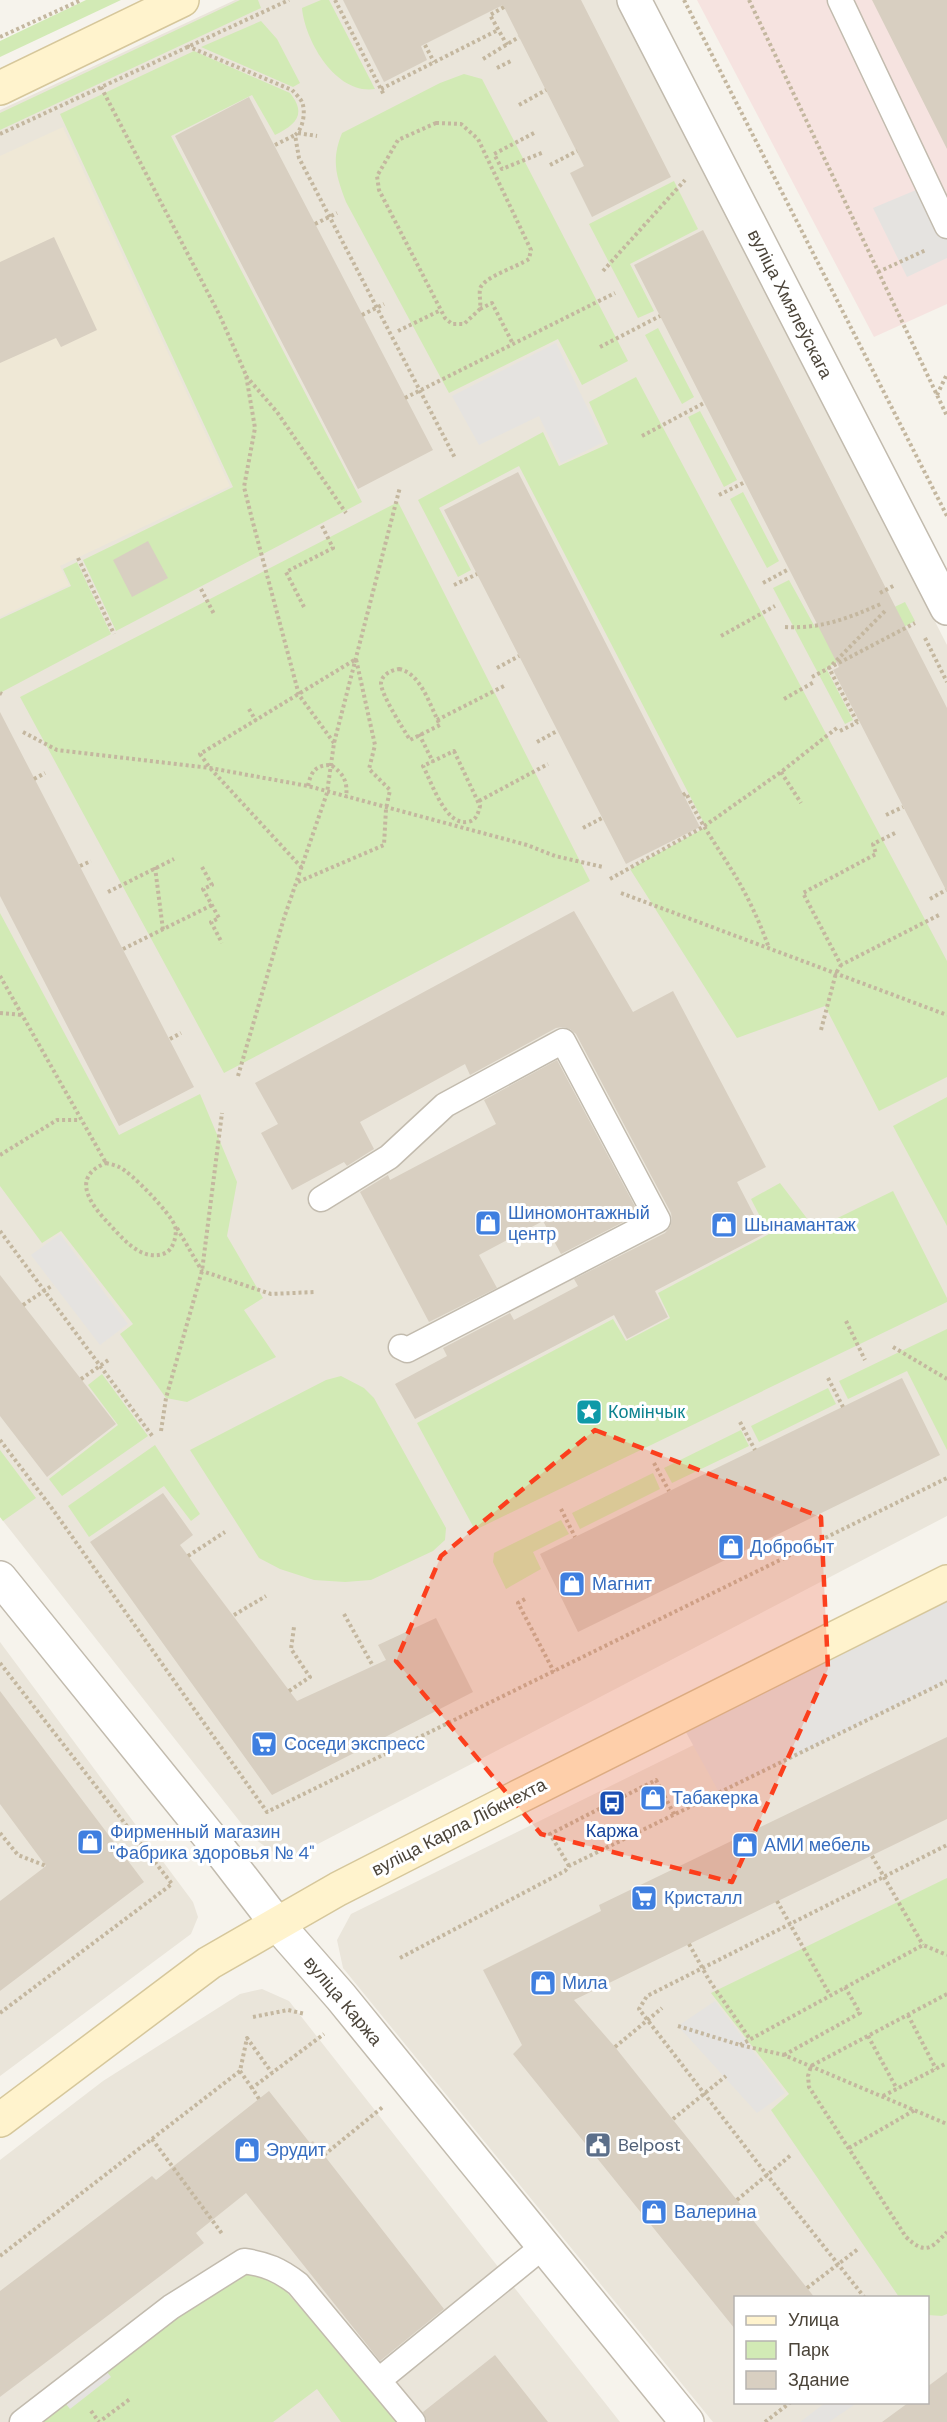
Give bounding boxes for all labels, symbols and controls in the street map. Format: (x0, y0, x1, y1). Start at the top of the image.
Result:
street label: вуліца Хмялеўскага (742, 225, 838, 384)
place label: Шиномонтажный центр (508, 1201, 650, 1246)
shop icon: Шиномонтажный центр (473, 1208, 503, 1238)
shop icon: Шынамантаж (709, 1210, 739, 1240)
place label: Шынамантаж (744, 1213, 856, 1237)
place icon: Комінчык (574, 1397, 604, 1427)
place label: Комінчык (608, 1400, 685, 1424)
shop icon: Добробыт (716, 1532, 746, 1562)
place label: Добробыт (750, 1535, 834, 1559)
shop icon: Магнит (557, 1569, 587, 1599)
place label: Магнит (592, 1572, 652, 1596)
supermarket icon: Соседи экспресс (249, 1729, 279, 1759)
place label: Соседи экспресс (284, 1732, 425, 1756)
street label: вуліца Карла Лібкнехта (368, 1772, 551, 1881)
shop icon: Табакерка (638, 1783, 668, 1813)
place label: Табакерка (672, 1786, 759, 1810)
bus stop icon: Каржа (597, 1788, 627, 1818)
place label: Каржа (586, 1819, 639, 1843)
place label: Фирменный магазин "Фабрика здоровья № 4" (110, 1820, 315, 1865)
shop icon: Фирменный магазин "Фабрика здоровья № 4" (75, 1827, 105, 1857)
shop icon: АМИ мебель (730, 1830, 760, 1860)
place label: АМИ мебель (764, 1833, 870, 1857)
supermarket icon: Кристалл (629, 1883, 659, 1913)
place label: Кристалл (664, 1886, 743, 1910)
street label: вуліца Каржа (298, 1951, 388, 2052)
shop icon: Мила (528, 1968, 558, 1998)
place label: Мила (562, 1971, 609, 1995)
public building icon: Belpost (583, 2130, 613, 2160)
place label: Belpost (618, 2133, 681, 2157)
shop icon: Эрудит (232, 2135, 262, 2165)
place label: Эрудит (266, 2138, 326, 2162)
shop icon: Валерина (639, 2197, 669, 2227)
place label: Валерина (674, 2200, 758, 2224)
legend (734, 2296, 929, 2404)
text: Улица (788, 2308, 840, 2332)
text: Парк (788, 2338, 829, 2362)
text: Здание (788, 2368, 849, 2392)

